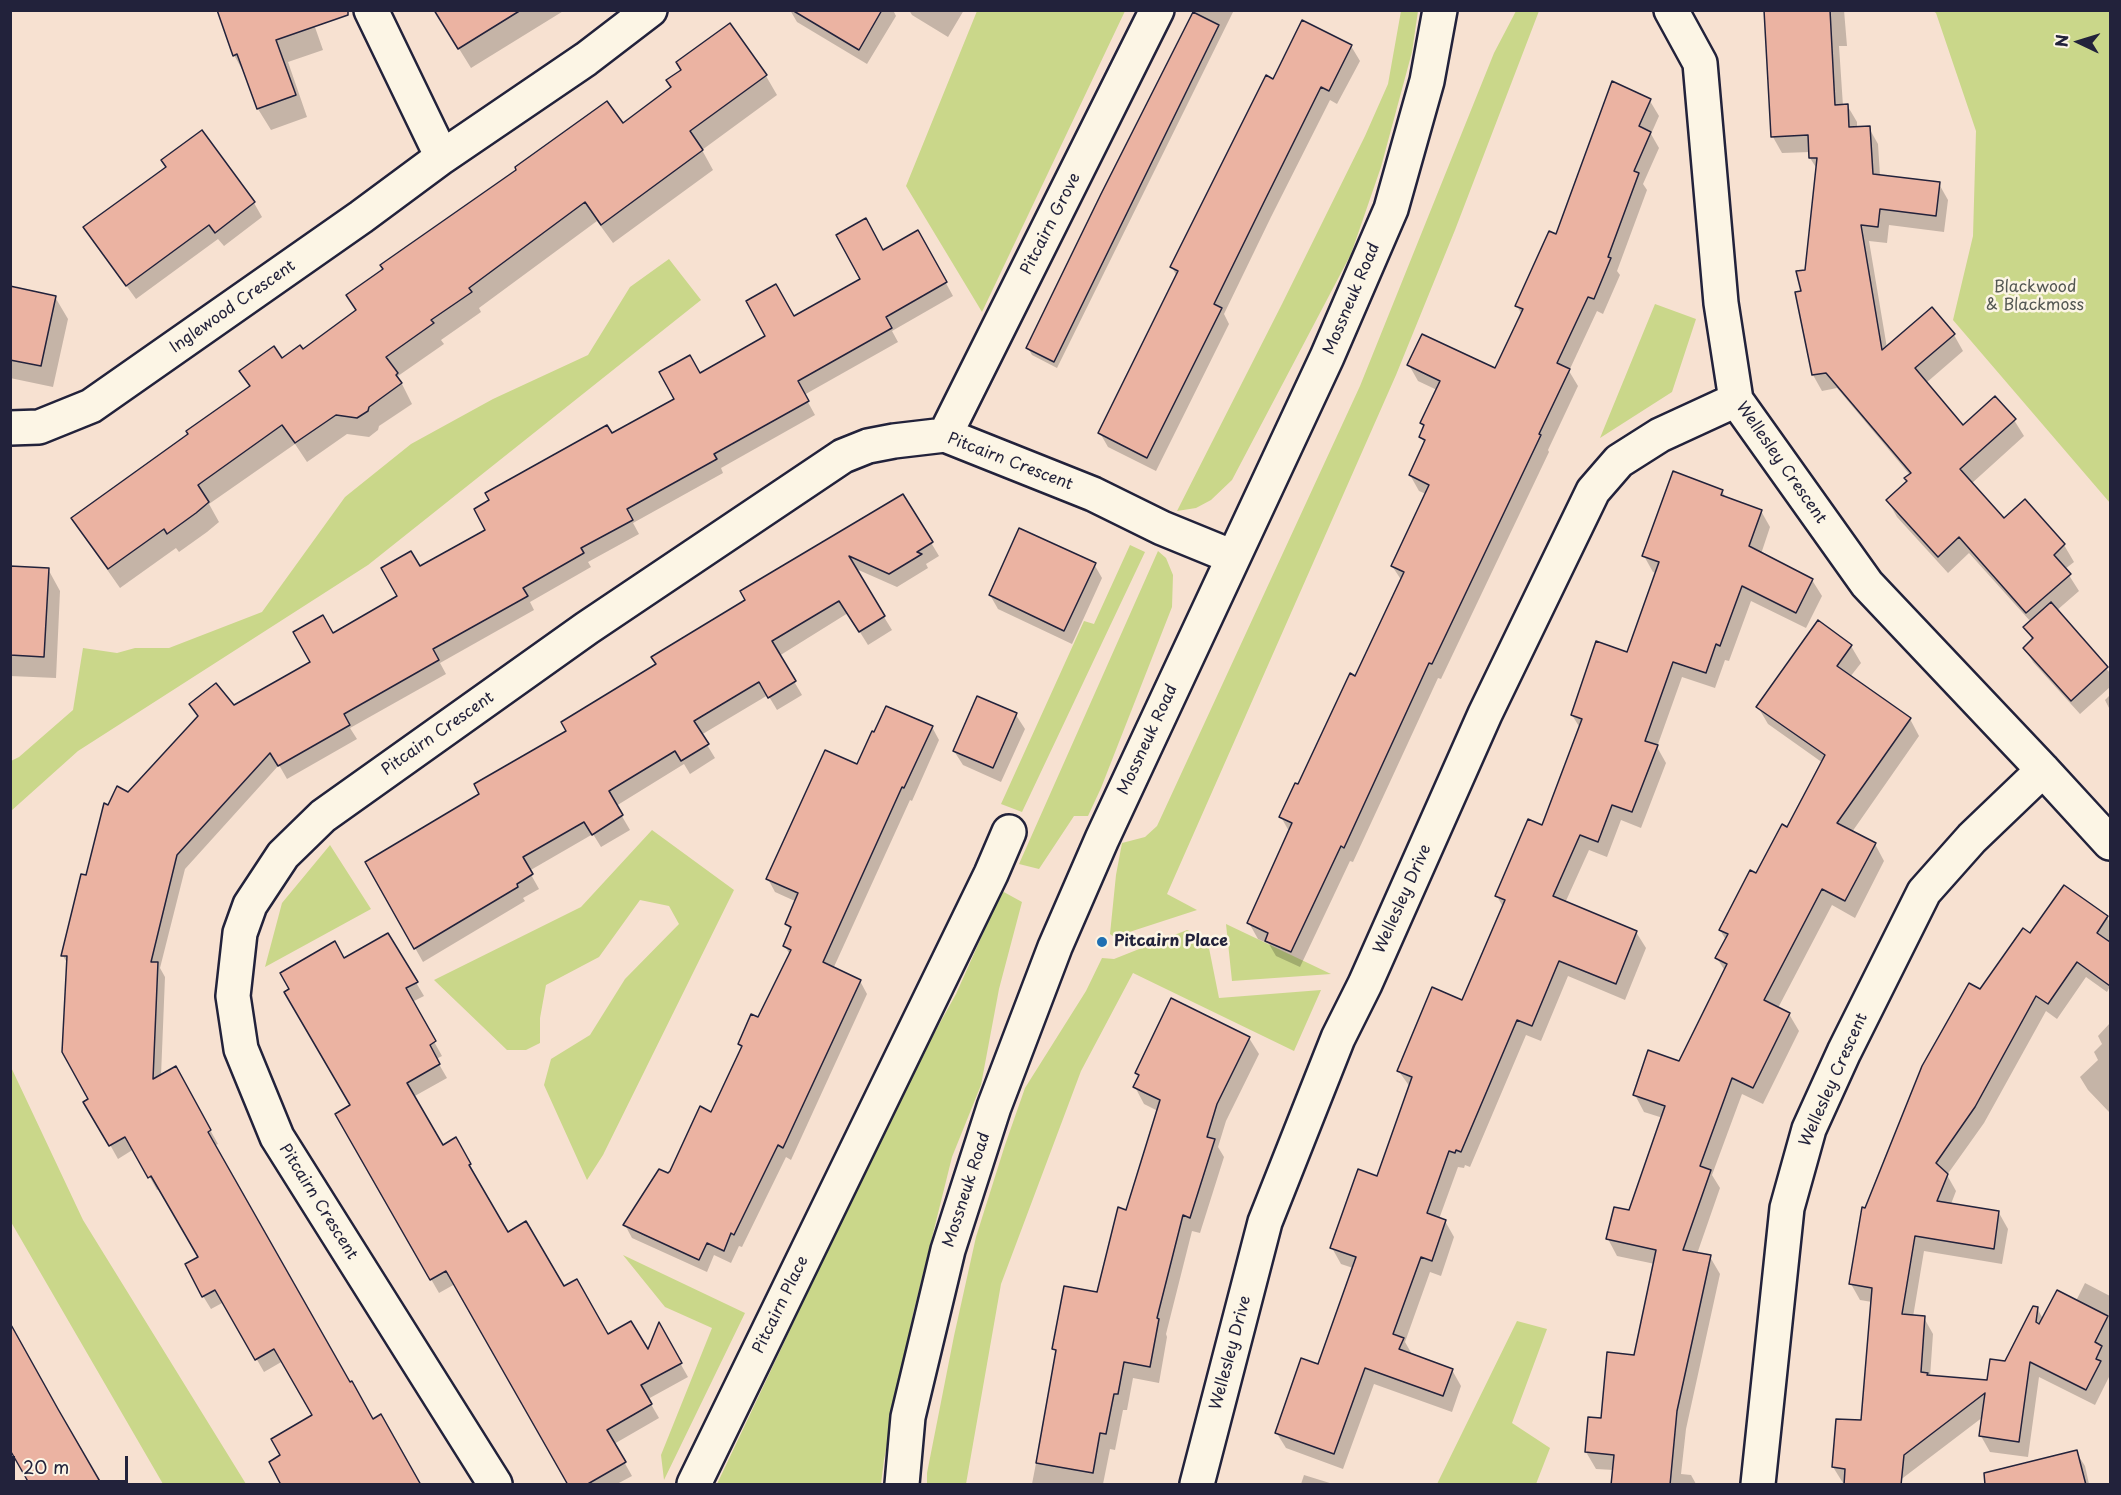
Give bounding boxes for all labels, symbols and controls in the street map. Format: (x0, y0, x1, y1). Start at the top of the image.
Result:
north arrow (2049, 12, 2109, 72)
text: N (2049, 34, 2073, 48)
street label: Pitcairn Grove (1017, 170, 1085, 278)
street label: Mossneuk Road (1320, 240, 1384, 358)
street label: Inglewood Crescent (167, 257, 299, 357)
park label: Blackwood & Blackmoss (1986, 278, 2084, 316)
street label: Wellesley Crescent (1732, 399, 1830, 527)
street label: Pitcairn Crescent (945, 429, 1075, 495)
street label: Mossneuk Road (1114, 682, 1182, 798)
street label: Pitcairn Crescent (378, 688, 498, 780)
street label: Wellesley Drive (1370, 841, 1436, 957)
place label: Pitcairn Place (1114, 932, 1228, 952)
marker: Pitcairn Place (1095, 935, 1109, 949)
street label: Wellesley Crescent (1796, 1010, 1872, 1150)
street label: Mossneuk Road (939, 1130, 995, 1250)
street label: Pitcairn Crescent (275, 1141, 361, 1263)
street label: Pitcairn Place (749, 1253, 813, 1357)
street label: Wellesley Drive (1207, 1294, 1255, 1412)
scale bar (15, 1444, 130, 1482)
text: 20 m (23, 1453, 69, 1480)

